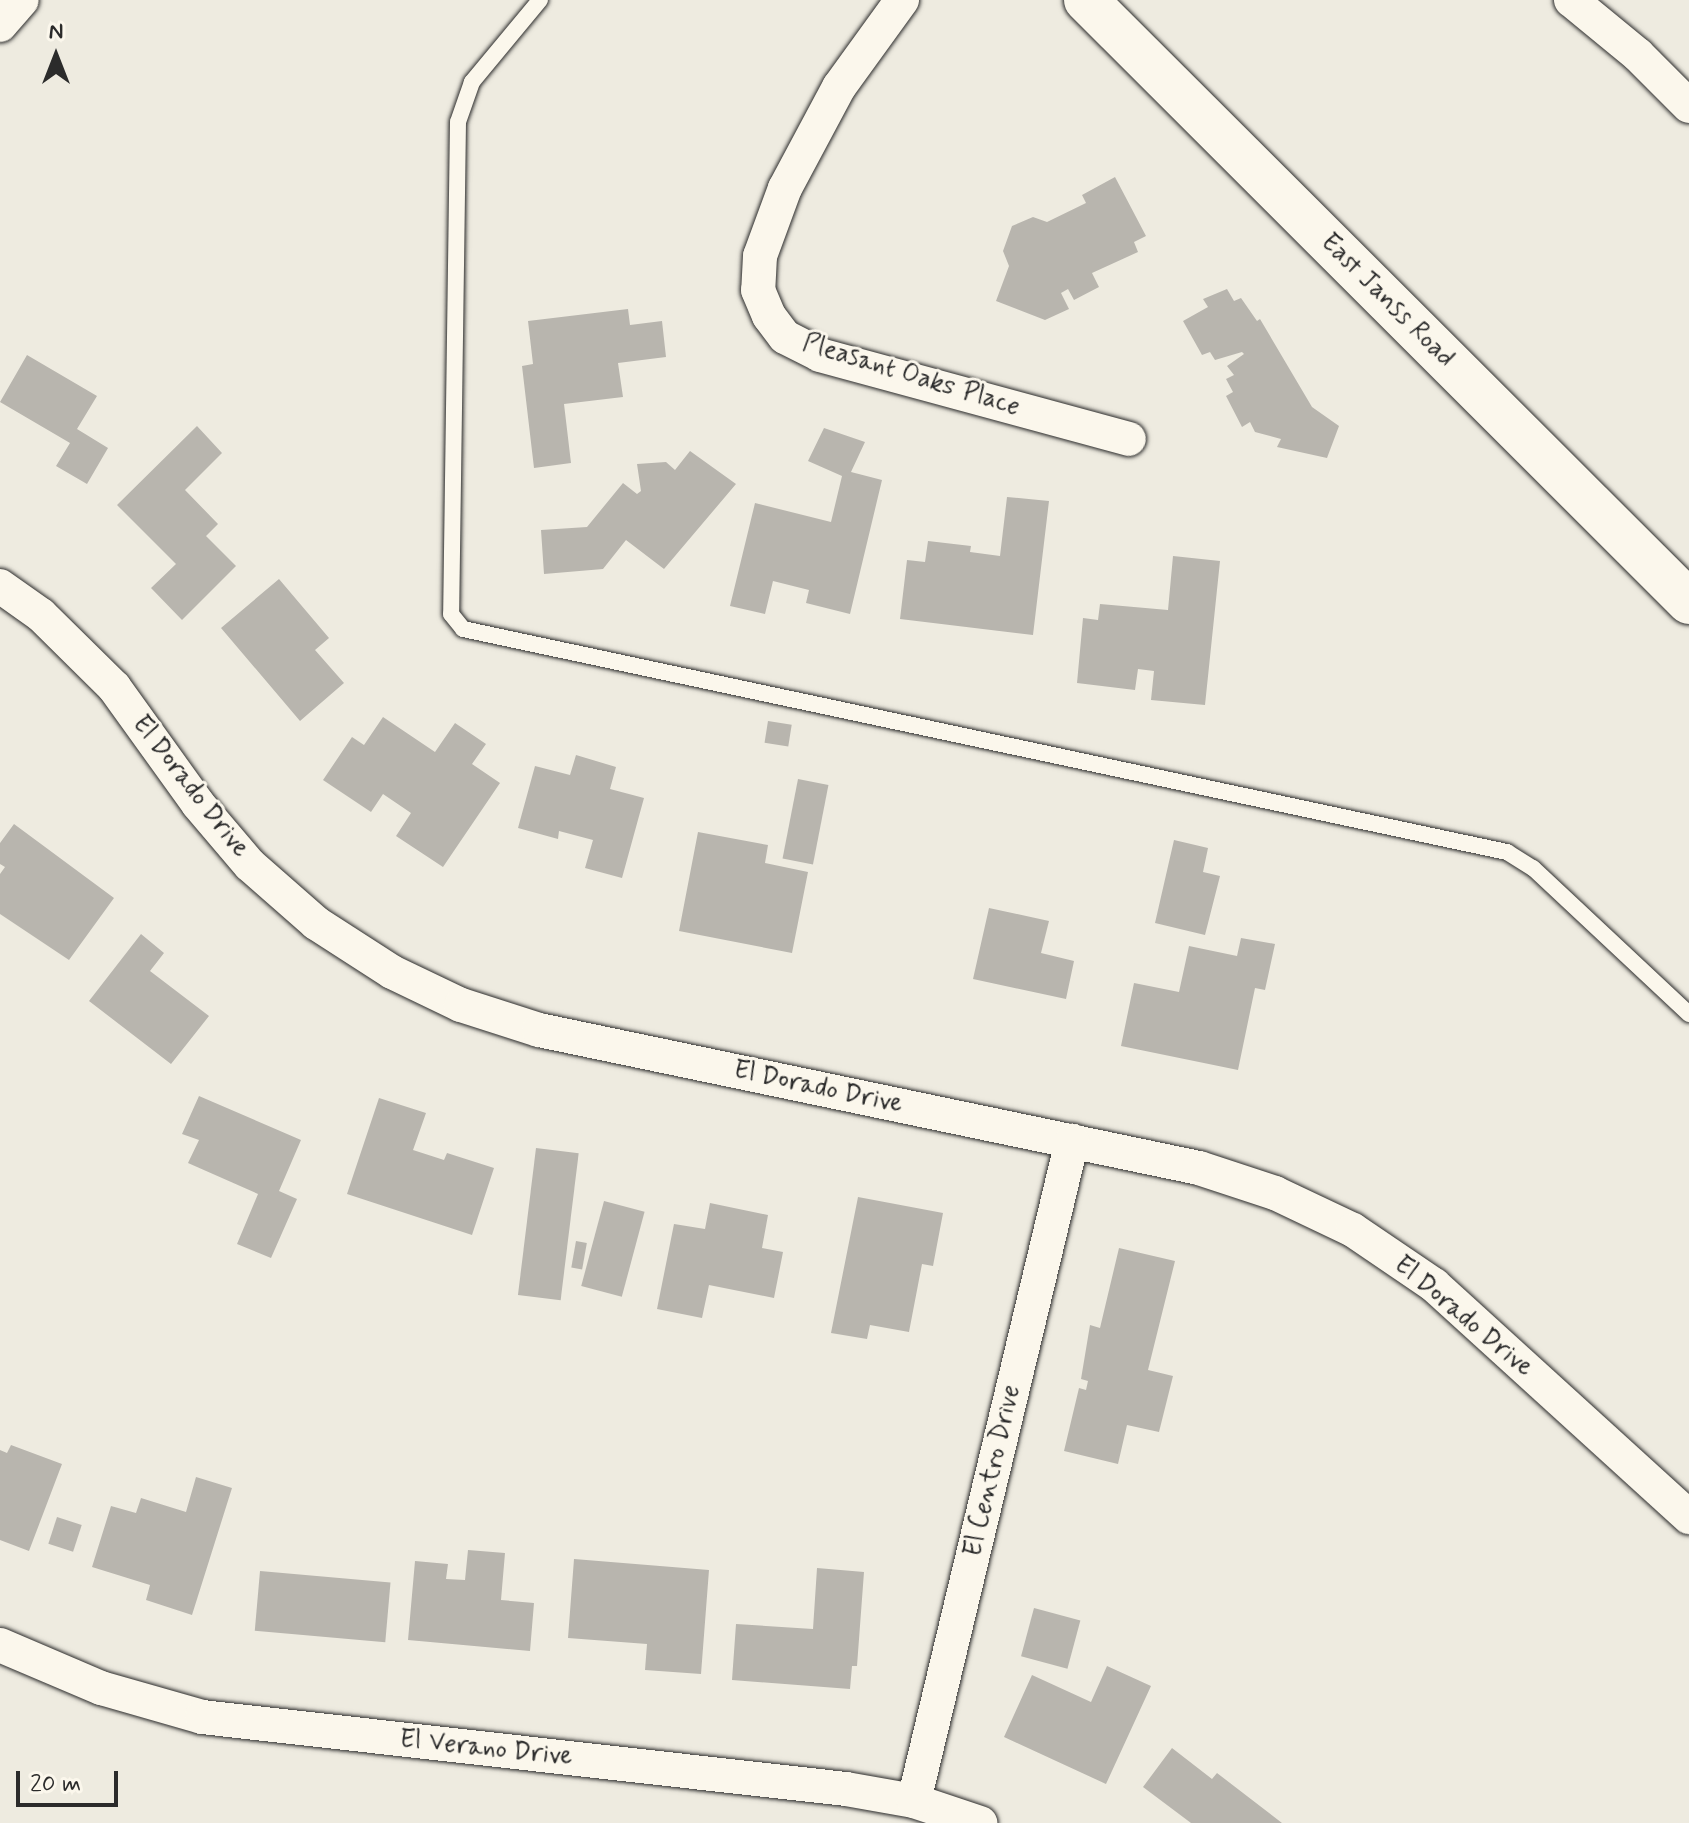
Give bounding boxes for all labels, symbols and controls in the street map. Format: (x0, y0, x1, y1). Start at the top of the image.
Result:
north arrow (16, 16, 96, 96)
text: N (49, 18, 63, 46)
street label: East Janss Road (1313, 227, 1461, 375)
street label: Pleasant Oaks Place (800, 329, 1022, 423)
street label: El Dorado Drive (126, 711, 254, 863)
street label: El Dorado Drive (733, 1055, 903, 1121)
street label: El Dorado Drive (1389, 1251, 1537, 1383)
street label: El Centro Drive (959, 1384, 1027, 1558)
street label: El Verano Drive (398, 1724, 574, 1774)
scale bar (20, 1755, 122, 1805)
text: 20 m (30, 1769, 81, 1800)

